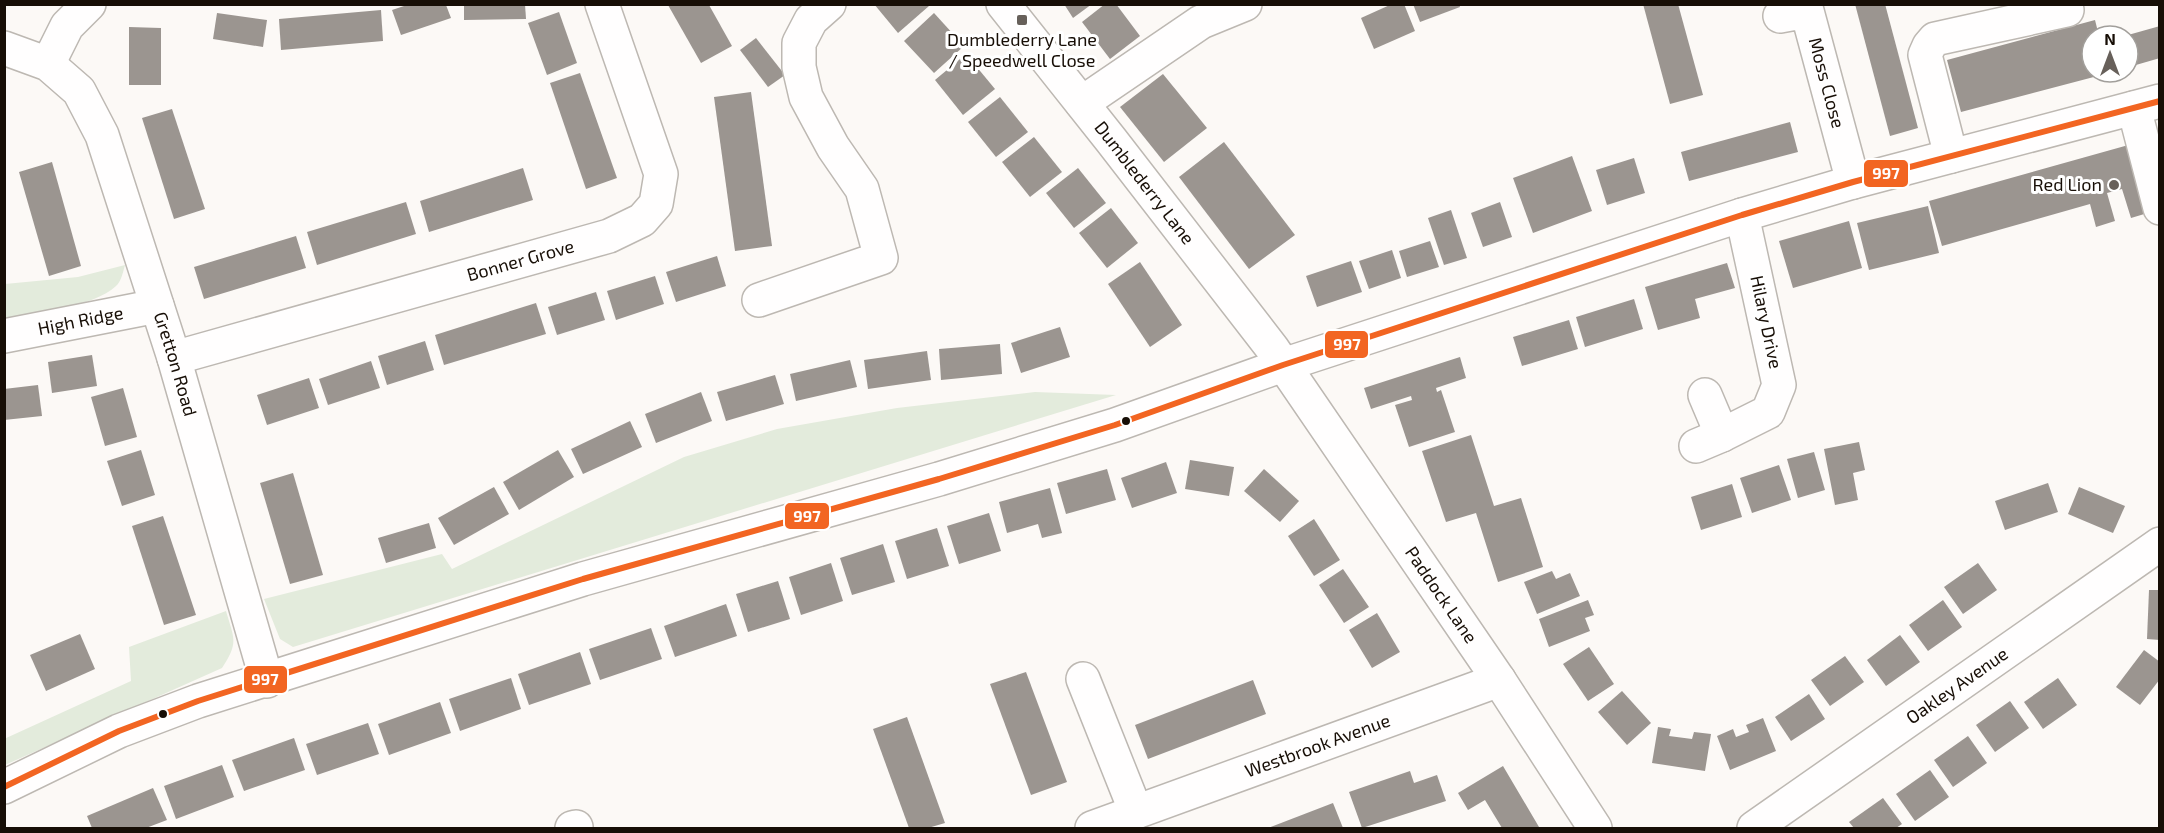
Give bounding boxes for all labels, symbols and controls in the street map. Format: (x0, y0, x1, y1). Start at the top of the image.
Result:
marker: Dumblederry Lane / Speedwell Close (1015, 13, 1029, 27)
north arrow (2080, 24, 2140, 84)
place label: Dumblederry Lane / Speedwell Close (947, 28, 1097, 71)
text: N (2104, 29, 2116, 48)
street label: Moss Close (1805, 35, 1850, 131)
street label: Dumblederry Lane (1090, 116, 1200, 248)
line badge: 997 (1863, 159, 1909, 188)
text: 997 (1872, 163, 1900, 182)
place label: Red Lion (2033, 173, 2102, 195)
marker: Red Lion (2107, 178, 2121, 192)
street label: Bonner Grove (464, 234, 576, 285)
street label: Hilary Drive (1746, 273, 1788, 370)
street label: High Ridge (36, 301, 125, 339)
street label: Gretton Road (150, 309, 202, 418)
line badge: 997 (1324, 330, 1369, 359)
text: 997 (1333, 334, 1361, 353)
unlabelled marker (1120, 415, 1132, 427)
line badge: 997 (784, 502, 830, 530)
text: 997 (793, 506, 821, 525)
street label: Paddock Lane (1401, 542, 1483, 647)
street label: Oakley Avenue (1902, 642, 2012, 728)
line badge: 997 (243, 665, 288, 694)
text: 997 (251, 669, 279, 688)
unlabelled marker (157, 708, 169, 720)
street label: Westbrook Avenue (1242, 709, 1393, 782)

